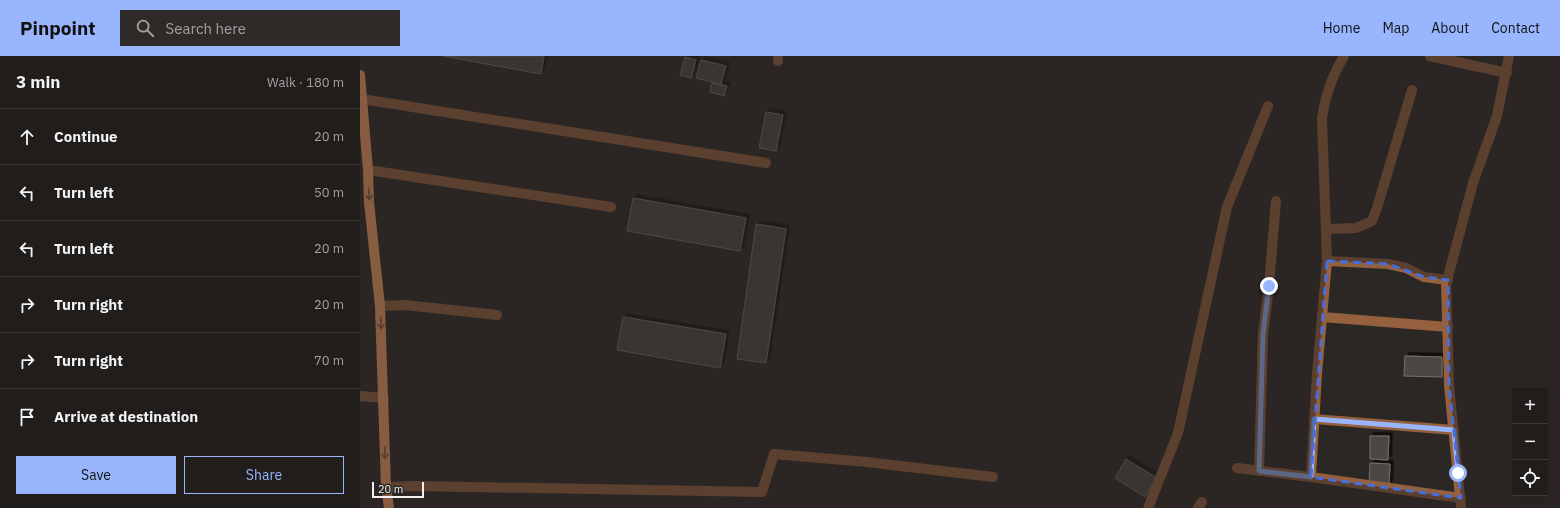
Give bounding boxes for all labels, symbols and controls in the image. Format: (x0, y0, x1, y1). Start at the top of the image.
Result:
search box (120, 10, 400, 46)
text: Pinpoint (20, 16, 96, 40)
icon: search (134, 17, 156, 39)
text: Search here (166, 19, 246, 38)
text: Home (1323, 19, 1360, 37)
text: Map (1382, 19, 1409, 37)
text: About (1431, 19, 1469, 37)
text: Contact (1491, 19, 1540, 37)
text: 3 min (16, 71, 60, 93)
text: Walk · 180 m (267, 74, 344, 91)
icon: ahead (16, 126, 38, 148)
text: Continue (54, 127, 118, 146)
text: 20 m (314, 128, 344, 145)
icon: left (16, 182, 38, 204)
text: Turn left (54, 183, 114, 202)
text: 50 m (314, 184, 344, 201)
one-way arrow (365, 187, 372, 200)
icon: left (16, 238, 38, 260)
text: Turn left (54, 239, 114, 258)
text: 20 m (314, 240, 344, 257)
route end (1260, 277, 1278, 295)
icon: right (16, 294, 38, 316)
text: Turn right (54, 295, 123, 314)
text: 20 m (314, 296, 344, 313)
one-way arrow (377, 316, 384, 329)
icon: right (16, 350, 38, 372)
text: Turn right (54, 351, 123, 370)
text: 70 m (314, 352, 344, 369)
map controls (1512, 388, 1548, 496)
button: + (1512, 388, 1548, 424)
icon: arrive (16, 406, 38, 428)
text: Arrive at destination (54, 407, 198, 426)
button: − (1512, 424, 1548, 460)
one-way arrow (381, 446, 389, 459)
button: Save (16, 456, 176, 494)
button: Share (184, 456, 344, 494)
button: locate (1512, 460, 1548, 496)
route start (1449, 464, 1467, 482)
scale bar (372, 480, 424, 499)
text: 20 m (378, 482, 403, 496)

